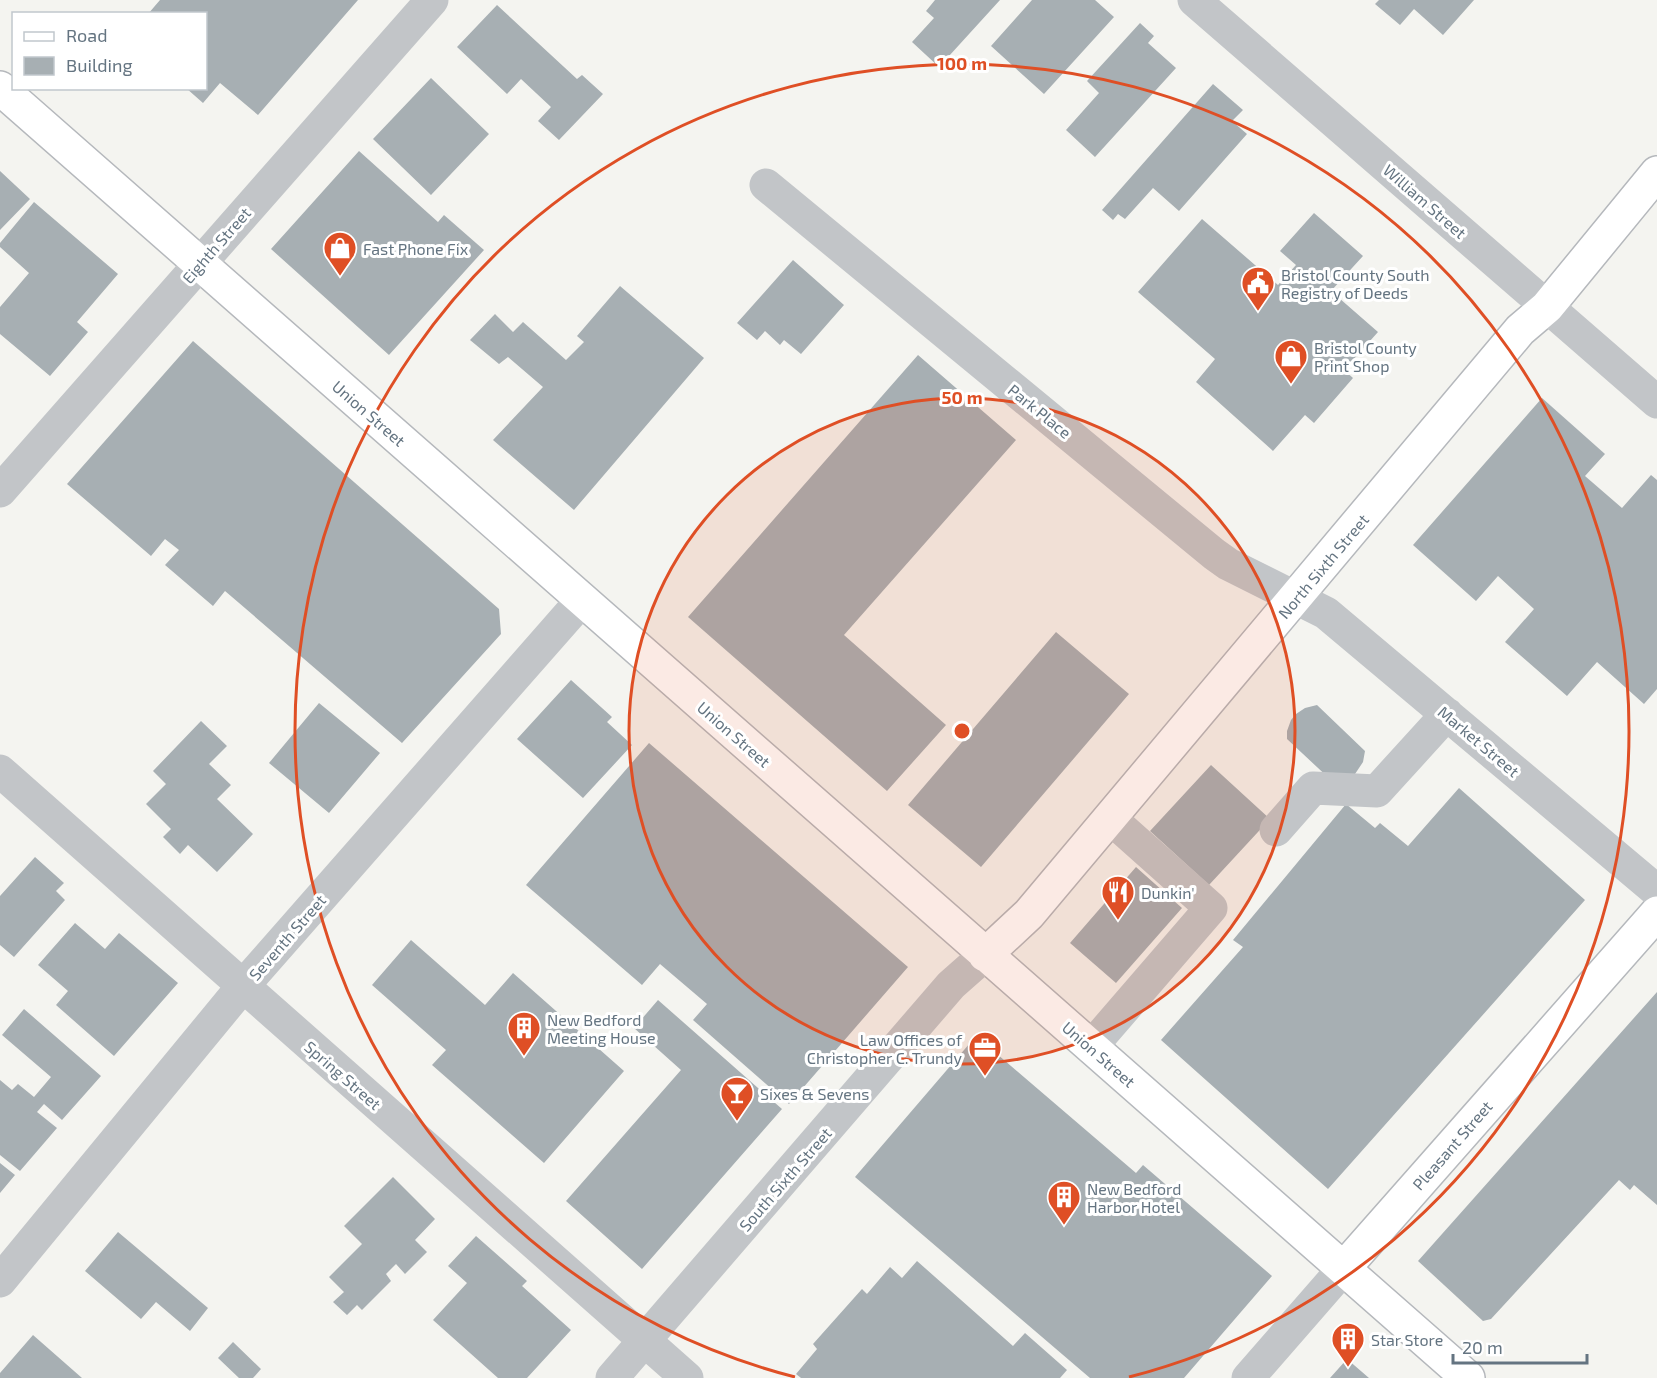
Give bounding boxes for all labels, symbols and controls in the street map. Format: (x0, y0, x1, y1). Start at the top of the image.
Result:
legend (12, 12, 207, 90)
text: Road (66, 24, 107, 46)
text: 100 m (937, 52, 987, 74)
text: Building (66, 54, 133, 76)
street label: William Street (1380, 160, 1470, 242)
street label: Eighth Street (178, 203, 254, 287)
shop icon: Fast Phone Fix (322, 230, 358, 277)
place label: Fast Phone Fix (363, 239, 469, 258)
public building icon: Bristol County South Registry of Deeds (1240, 265, 1276, 312)
place label: Bristol County South Registry of Deeds (1281, 265, 1430, 302)
shop icon: Bristol County Print Shop (1273, 338, 1309, 385)
place label: Bristol County Print Shop (1314, 338, 1417, 375)
street label: Union Street (329, 376, 409, 450)
street label: Park Place (1005, 380, 1075, 442)
text: 50 m (941, 386, 983, 408)
street label: North Sixth Street (1274, 510, 1372, 622)
street label: Union Street (694, 697, 774, 771)
street label: Market Street (1435, 702, 1523, 780)
centre of rings (952, 721, 972, 741)
restaurant icon: Dunkin' (1100, 874, 1136, 921)
place label: Dunkin' (1141, 883, 1195, 902)
street label: Seventh Street (245, 890, 329, 984)
building icon: New Bedford Meeting House (506, 1010, 542, 1057)
place label: New Bedford Meeting House (547, 1010, 656, 1047)
street label: Union Street (1059, 1017, 1139, 1091)
place label: Law Offices of Christopher C. Trundy (807, 1030, 963, 1067)
office icon: Law Offices of Christopher C. Trundy (967, 1030, 1003, 1077)
street label: Spring Street (301, 1037, 385, 1113)
bar icon: Sixes & Sevens (719, 1075, 755, 1122)
place label: Sixes & Sevens (760, 1084, 869, 1103)
street label: Pleasant Street (1408, 1097, 1496, 1193)
street label: South Sixth Street (735, 1123, 835, 1235)
building icon: New Bedford Harbor Hotel (1046, 1179, 1082, 1226)
place label: New Bedford Harbor Hotel (1087, 1179, 1181, 1216)
building icon: Star Store (1330, 1321, 1366, 1368)
scale bar (1453, 1327, 1586, 1365)
place label: Star Store (1371, 1330, 1443, 1349)
text: 20 m (1462, 1336, 1503, 1358)

